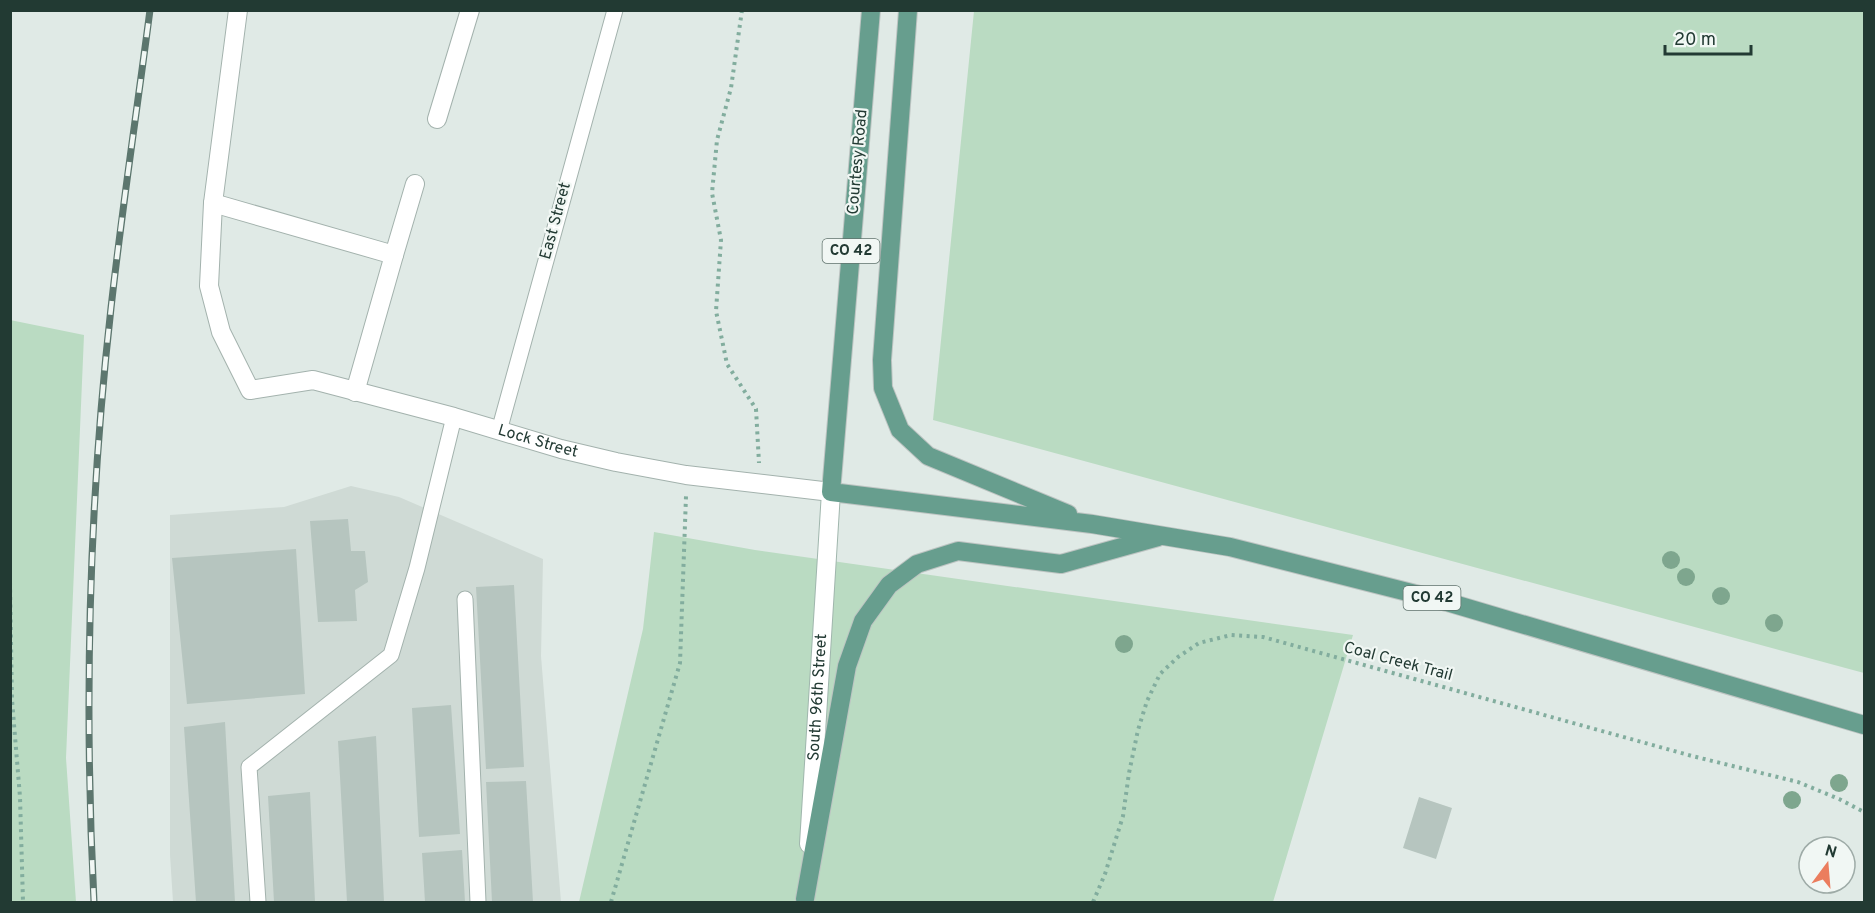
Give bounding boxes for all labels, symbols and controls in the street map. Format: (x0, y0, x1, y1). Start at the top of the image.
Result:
scale bar (1665, 18, 1750, 56)
text: 20 m (1674, 29, 1716, 52)
street label: Courtesy Road (843, 108, 873, 216)
street label: East Street (536, 180, 576, 262)
road number: CO 42 (822, 239, 880, 263)
street label: Lock Street (495, 421, 580, 463)
road number: CO 42 (1404, 586, 1460, 610)
street label: South 96th Street (804, 633, 832, 762)
street label: Coal Creek Trail (1341, 638, 1455, 686)
north arrow (1797, 835, 1857, 895)
text: N (1822, 841, 1839, 864)

